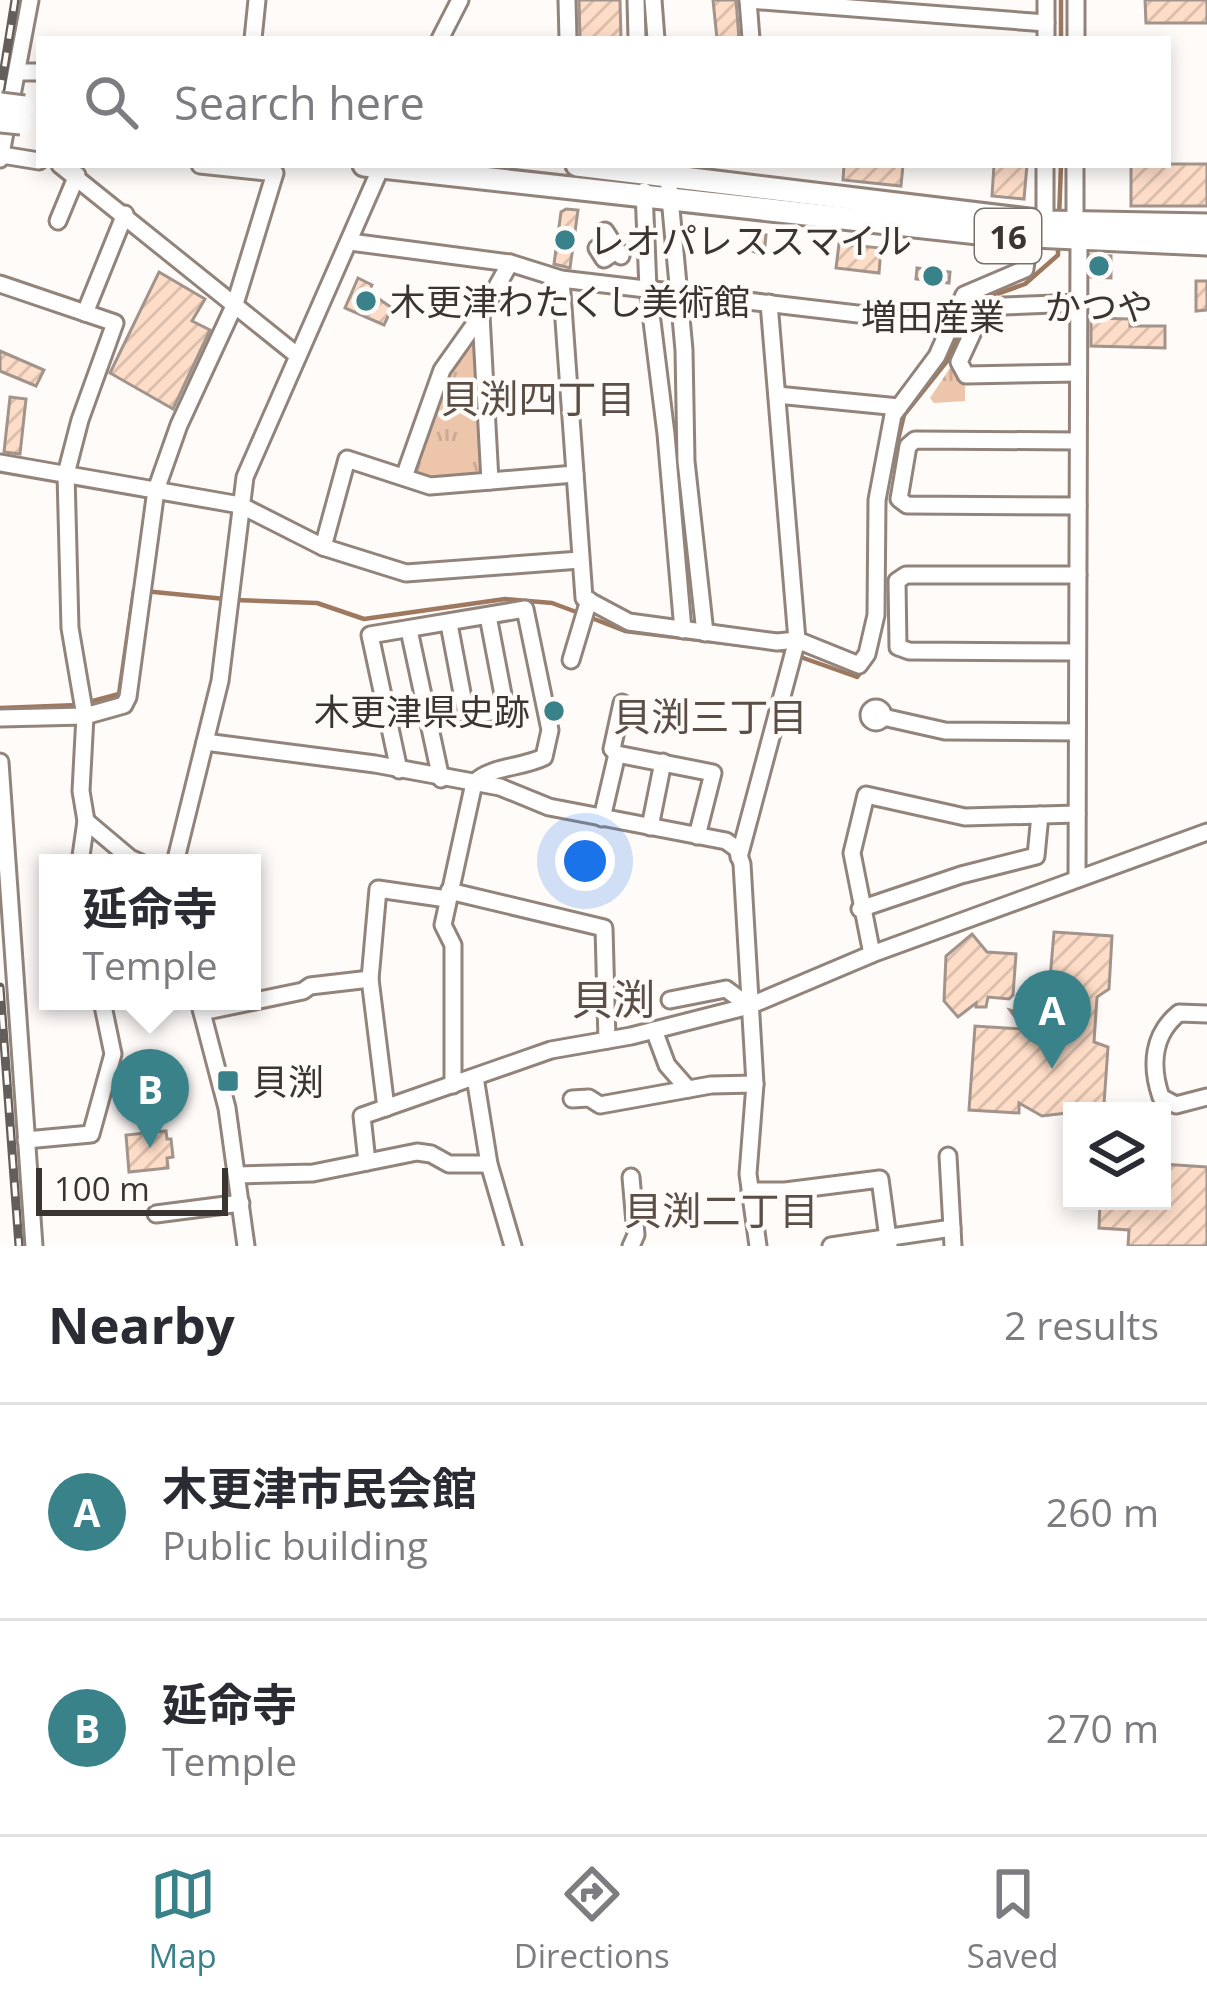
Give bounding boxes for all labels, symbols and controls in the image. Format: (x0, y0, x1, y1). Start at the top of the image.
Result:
search box (36, 36, 1171, 168)
icon: search (78, 69, 144, 135)
text: Search here (174, 72, 425, 133)
road number: 16 (975, 209, 1041, 263)
place label: レオパレススマイル (589, 216, 912, 265)
marker: レオパレススマイル (552, 227, 578, 253)
marker: かつや (1086, 253, 1112, 279)
marker: 増田産業 (920, 263, 946, 289)
place label: 木更津わたくし美術館 (390, 277, 750, 326)
place label: かつや (1045, 282, 1153, 331)
marker: 木更津わたくし美術館 (353, 288, 379, 314)
place label: 増田産業 (861, 292, 1005, 341)
district label: 貝渕四丁目 (440, 371, 636, 424)
place label: 木更津県史跡 (314, 687, 530, 736)
district label: 貝渕三丁目 (612, 689, 808, 742)
marker: 木更津県史跡 (541, 698, 567, 724)
your location (555, 831, 615, 891)
popup (39, 854, 261, 1010)
text: 延命寺 (82, 877, 217, 938)
text: Temple (82, 938, 218, 991)
district label: 貝渕 (571, 970, 655, 1027)
pin: A (1013, 970, 1091, 1069)
pin: B (111, 1049, 189, 1148)
place label: 貝渕 (252, 1057, 324, 1106)
marker: 貝渕 (215, 1068, 241, 1094)
map controls (1063, 1102, 1171, 1210)
button: layers (1063, 1102, 1171, 1210)
scale bar (36, 1162, 228, 1215)
text: 100 m (54, 1166, 150, 1211)
district label: 貝渕二丁目 (623, 1183, 819, 1236)
text: Nearby (48, 1289, 235, 1359)
text: 2 results (1004, 1298, 1159, 1351)
text: 木更津市民会館 (162, 1457, 477, 1518)
text: A (74, 1485, 100, 1538)
text: 260 m (1046, 1485, 1159, 1538)
text: Public building (162, 1518, 428, 1571)
text: 延命寺 (162, 1673, 297, 1734)
text: B (74, 1701, 100, 1754)
text: 270 m (1046, 1701, 1159, 1754)
text: Temple (162, 1734, 297, 1787)
tab: Map (149, 1861, 217, 1978)
tab: Directions (514, 1861, 670, 1978)
tab: Saved (967, 1861, 1058, 1978)

